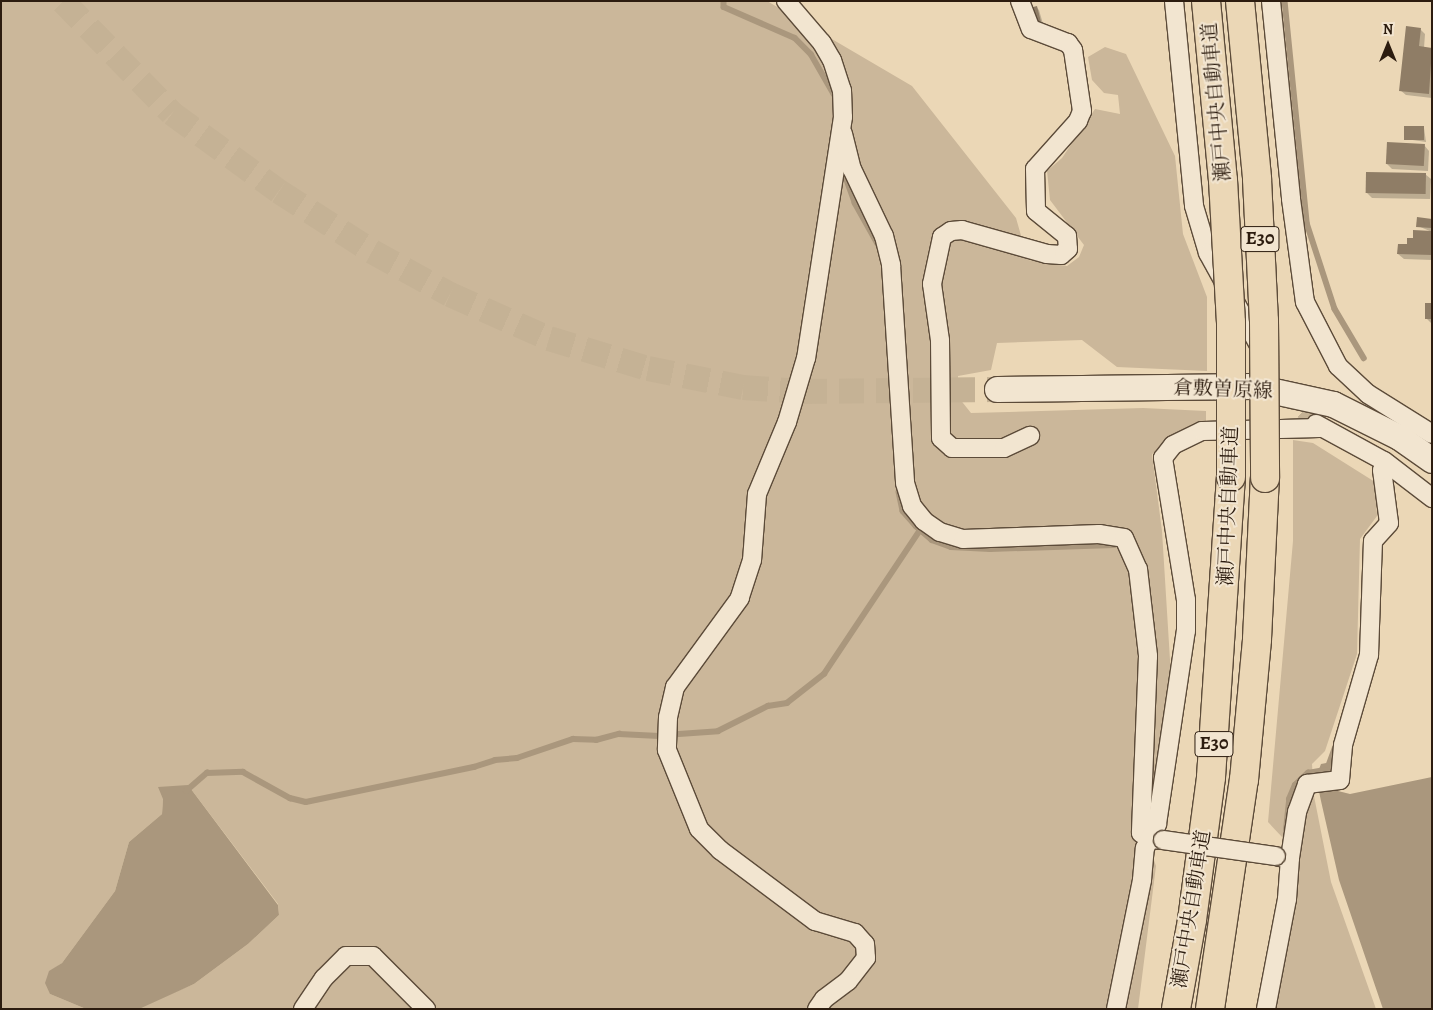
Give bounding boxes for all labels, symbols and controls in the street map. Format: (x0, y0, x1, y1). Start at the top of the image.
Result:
north arrow (1363, 20, 1413, 70)
text: N (1383, 20, 1393, 39)
street label: 瀬戸中央自動車道 (1197, 21, 1235, 183)
road number: E30 (1240, 222, 1280, 255)
street label: 倉敷曽原線 (1173, 375, 1273, 403)
street label: 瀬戸中央自動車道 (1213, 426, 1243, 586)
road number: E30 (1194, 728, 1234, 761)
street label: 瀬戸中央自動車道 (1167, 828, 1215, 990)

